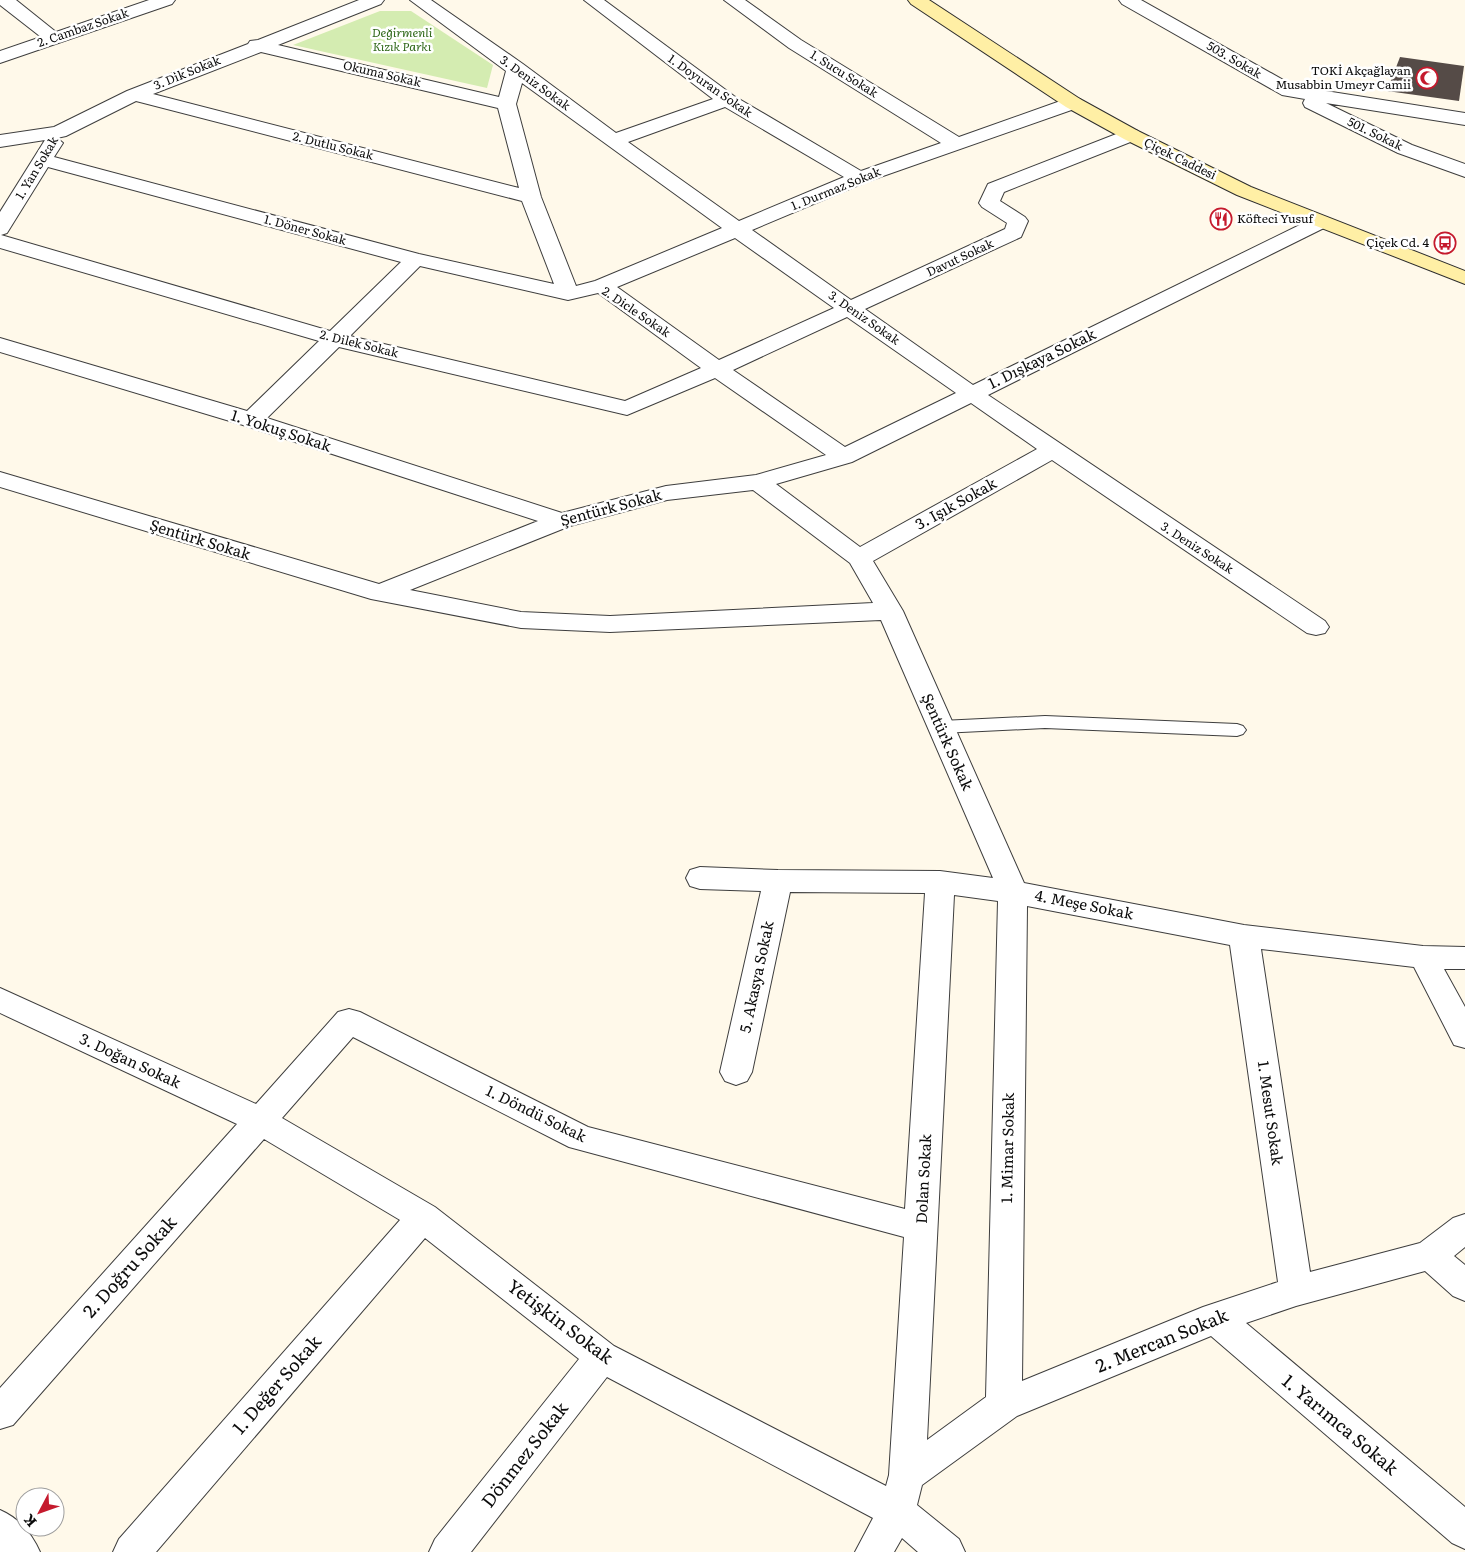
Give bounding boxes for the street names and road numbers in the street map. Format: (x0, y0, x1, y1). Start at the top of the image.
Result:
street label: 2. Cambaz Sokak (35, 3, 131, 51)
street label: 503. Sokak (1204, 36, 1266, 82)
street label: 1. Sucu Sokak (807, 45, 883, 102)
street label: 1. Doyuran Sokak (665, 49, 757, 121)
street label: 3. Dik Sokak (150, 50, 224, 94)
street label: 3. Deniz Sokak (497, 50, 575, 114)
street label: Okuma Sokak (342, 55, 424, 91)
street label: 501. Sokak (1345, 112, 1407, 155)
street label: 2. Dutlu Sokak (291, 126, 376, 164)
street label: 1. Yan Sokak (10, 132, 62, 202)
street label: Çiçek Caddesi (1141, 133, 1220, 183)
street label: 1. Durmaz Sokak (788, 162, 884, 214)
street label: 1. Döner Sokak (262, 209, 349, 249)
street label: Davut Sokak (923, 233, 997, 280)
street label: 2. Dicle Sokak (599, 282, 675, 341)
street label: 3. Deniz Sokak (825, 286, 904, 349)
street label: 1. Dışkaya Sokak (984, 321, 1100, 394)
street label: 2. Dilek Sokak (318, 325, 401, 362)
street label: 1. Yokuş Sokak (228, 403, 335, 457)
street label: 3. Işık Sokak (910, 470, 1001, 535)
street label: Şentürk Sokak (557, 482, 665, 531)
street label: Şentürk Sokak (147, 512, 255, 565)
street label: 3. Deniz Sokak (1158, 517, 1238, 578)
street label: Şentürk Sokak (917, 689, 980, 795)
street label: 4. Meşe Sokak (1033, 883, 1136, 925)
street label: 5. Akasya Sokak (732, 918, 779, 1035)
street label: 3. Doğan Sokak (76, 1026, 186, 1094)
street label: 1. Mesut Sokak (1253, 1059, 1290, 1167)
street label: 1. Döndü Sokak (482, 1078, 592, 1147)
street label: 1. Mimar Sokak (994, 1092, 1019, 1203)
street label: Dolan Sokak (909, 1133, 936, 1224)
street label: 2. Doğru Sokak (76, 1208, 183, 1323)
street label: Yetişkin Sokak (502, 1272, 620, 1370)
street label: 2. Mercan Sokak (1091, 1300, 1233, 1378)
street label: 1. Değer Sokak (225, 1328, 327, 1440)
street label: 1. Yarımca Sokak (1277, 1367, 1406, 1481)
street label: Dönmez Sokak (474, 1395, 574, 1513)

